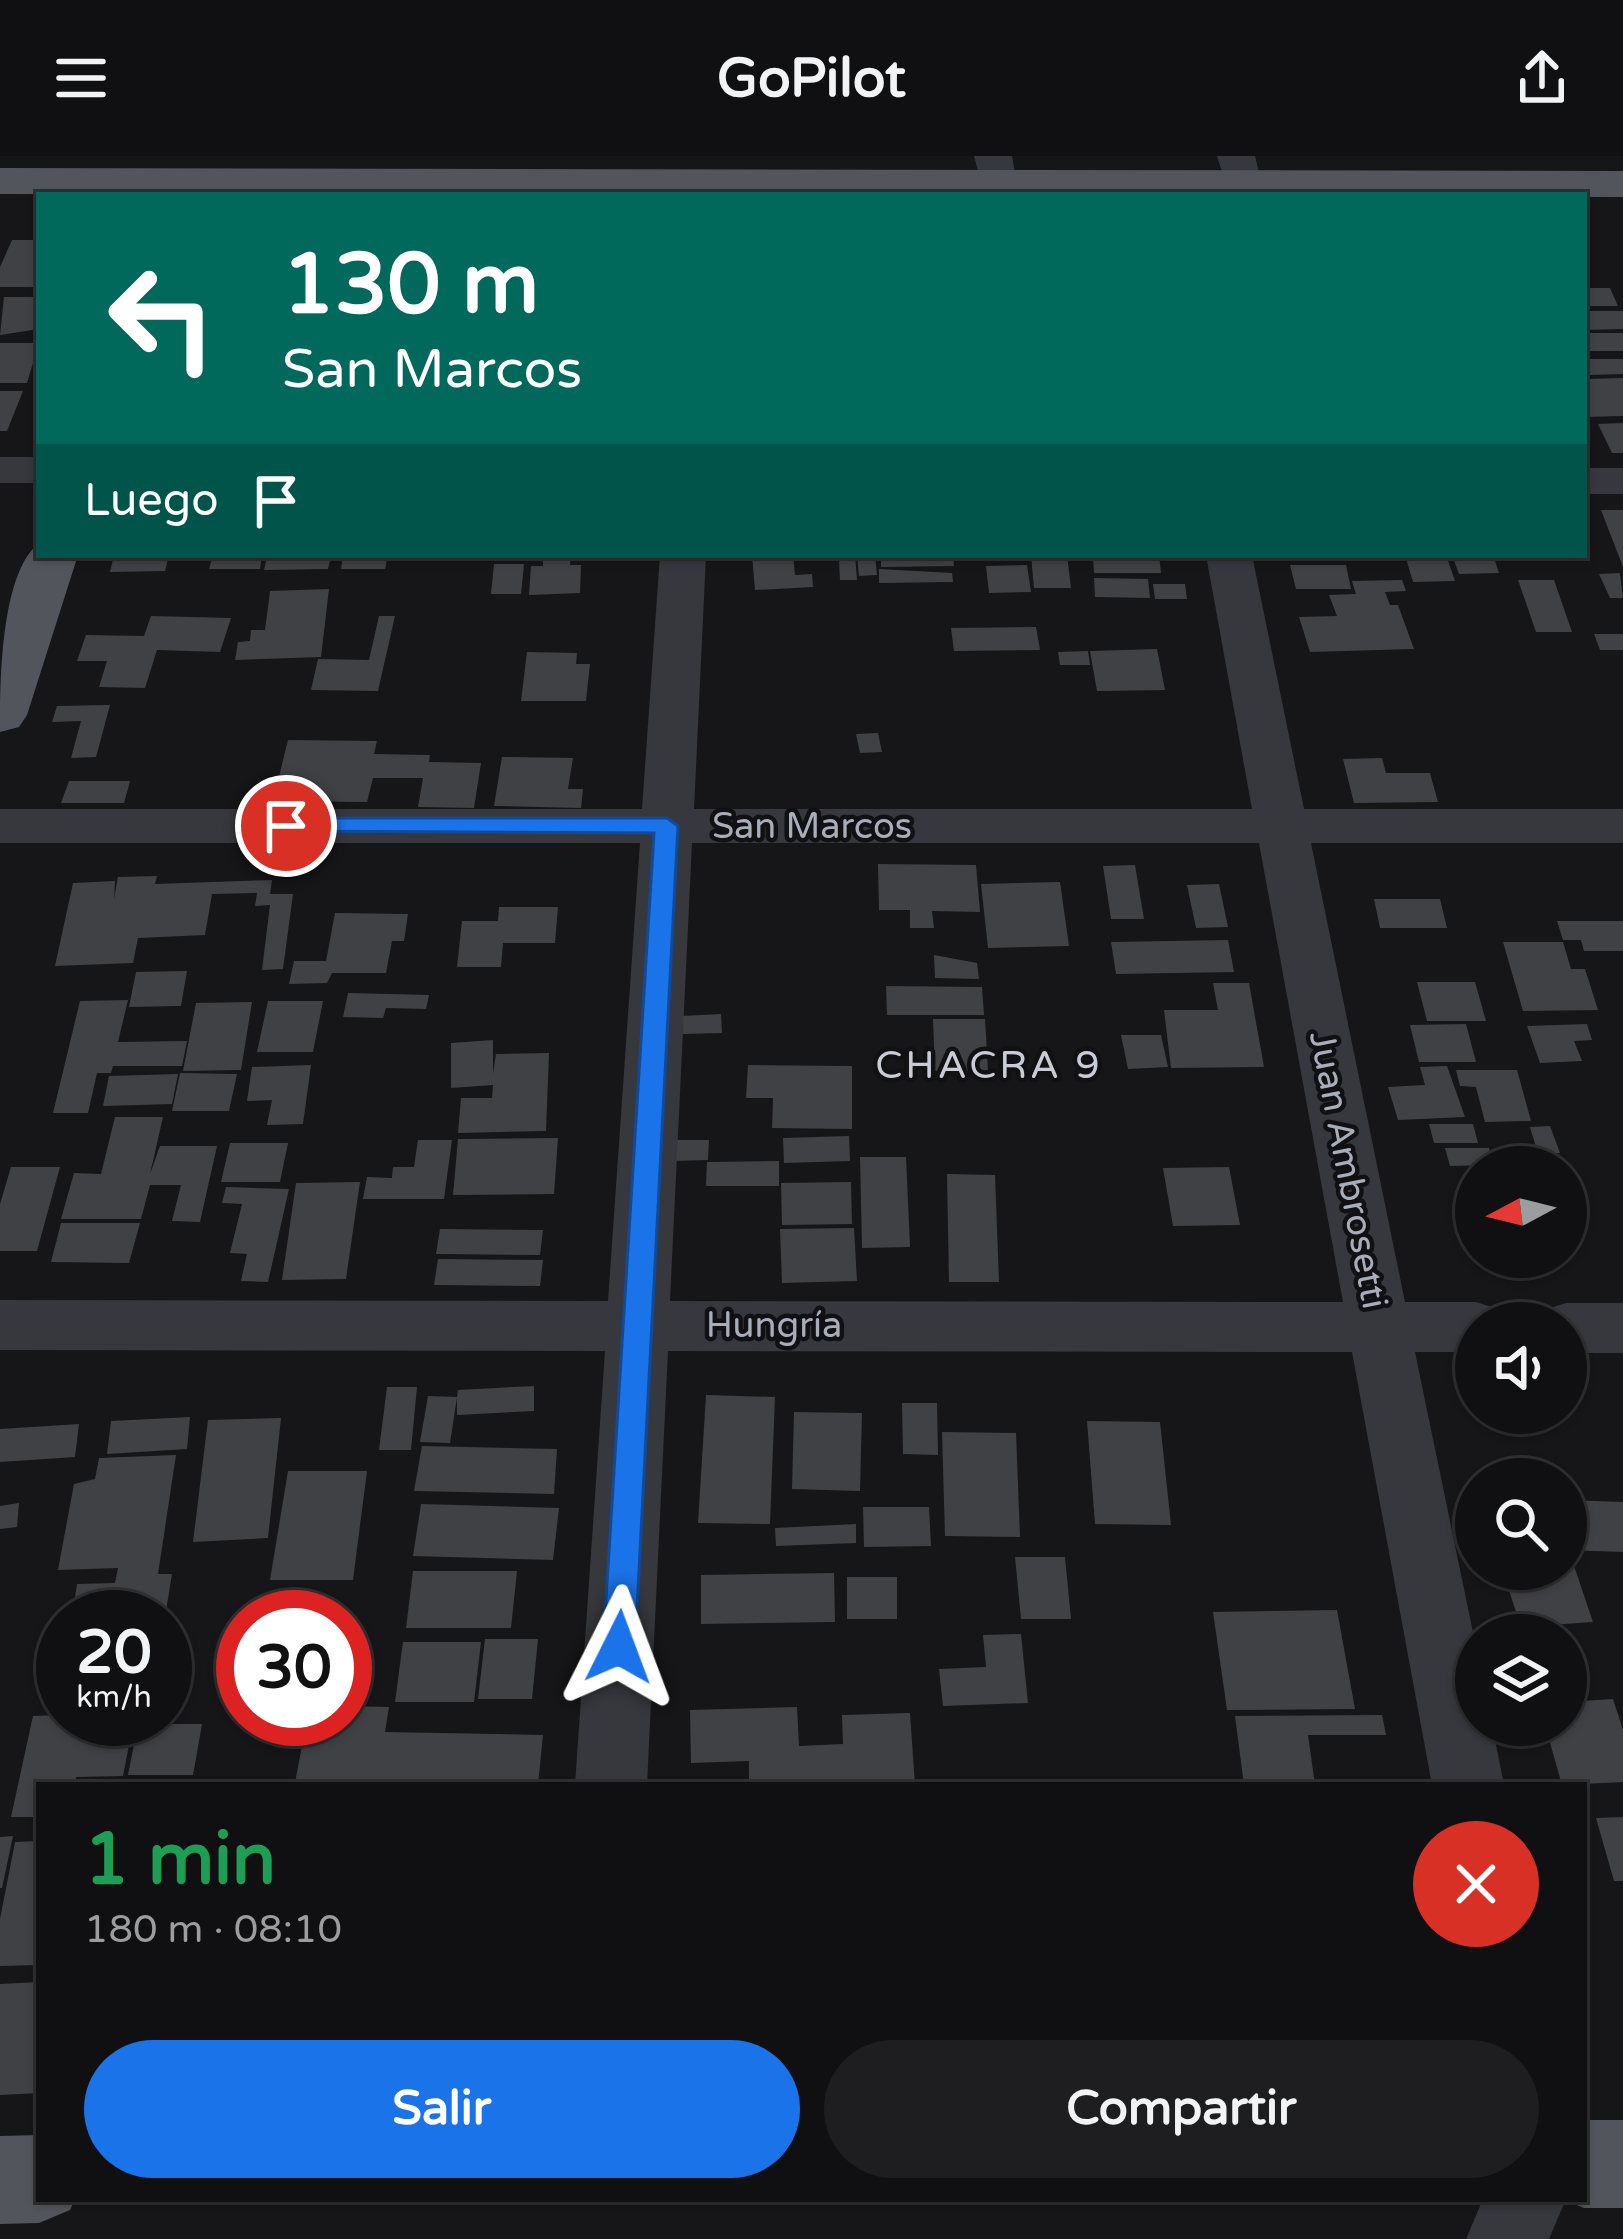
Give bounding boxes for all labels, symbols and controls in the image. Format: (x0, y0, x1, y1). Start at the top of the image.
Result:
icon: menu (48, 45, 114, 111)
icon: share (1509, 45, 1575, 111)
text: GoPilot (717, 46, 906, 111)
text: 130 m (282, 235, 539, 336)
icon: left (84, 240, 240, 396)
text: San Marcos (282, 337, 582, 402)
icon: arrive (243, 468, 309, 534)
text: Luego (84, 474, 219, 528)
pin (235, 775, 337, 877)
icon: arrive (253, 793, 319, 859)
street label: San Marcos (712, 805, 912, 848)
street label: Juan Ambrosetti (1300, 1028, 1396, 1312)
district label: CHACRA 9 (875, 1042, 1103, 1089)
north arrow (1455, 1146, 1587, 1278)
map controls (1455, 1146, 1587, 1746)
button: sound (1455, 1302, 1587, 1434)
street label: Hungría (706, 1304, 842, 1347)
button: search (1455, 1458, 1587, 1590)
position arrow (556, 1584, 682, 1710)
speed limit sign: 30 (216, 1590, 372, 1746)
button: layers (1455, 1614, 1587, 1746)
text: 20 (76, 1617, 152, 1689)
text: km/h (76, 1679, 152, 1716)
text: 1 min (84, 1817, 276, 1904)
button: close (1413, 1821, 1539, 1947)
text: 180 m · 08:10 (84, 1906, 342, 1953)
button: Salir (84, 2040, 800, 2178)
button: Compartir (824, 2040, 1539, 2178)

